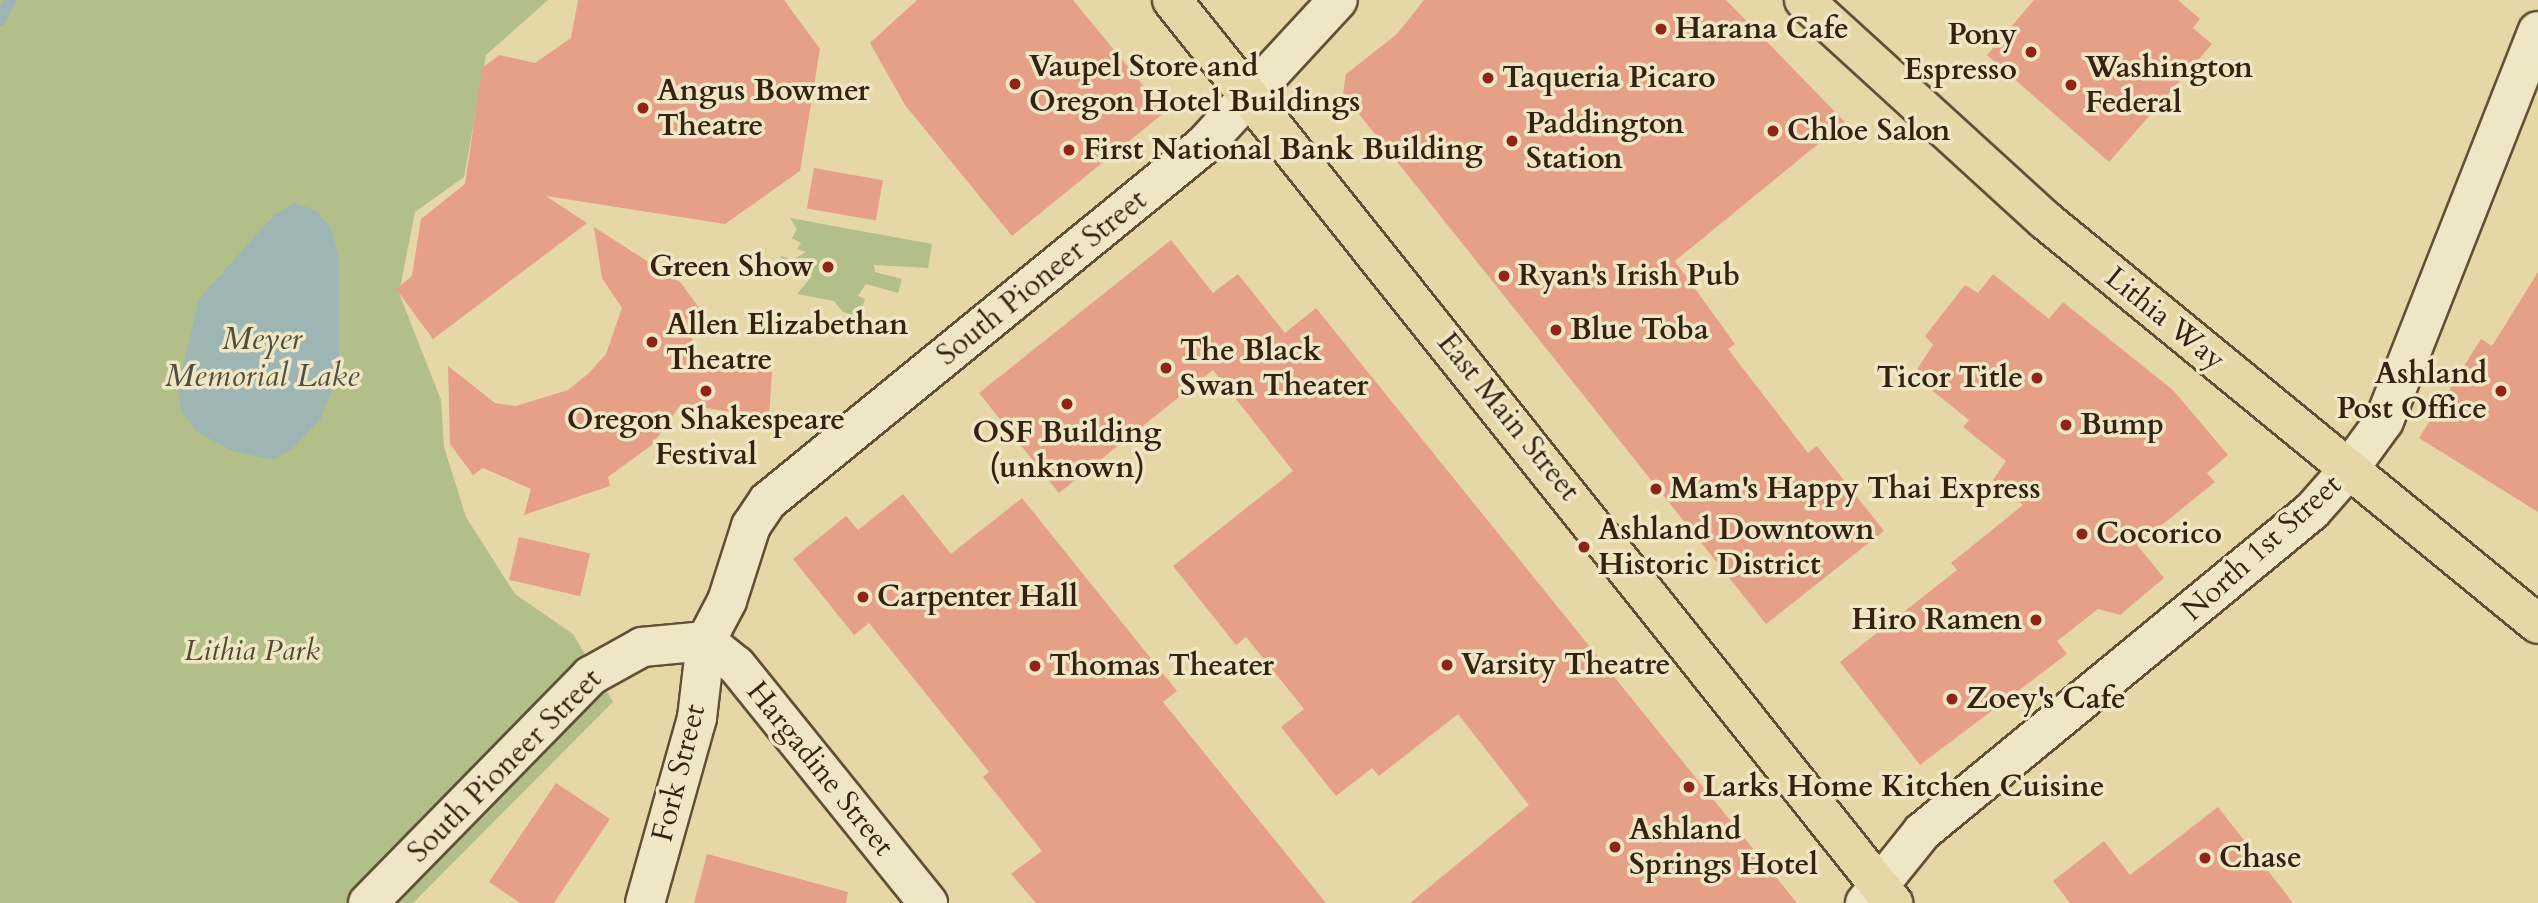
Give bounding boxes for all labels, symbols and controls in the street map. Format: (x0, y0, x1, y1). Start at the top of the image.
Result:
place label: Harana Cafe (1675, 11, 1849, 47)
place label: Pony Espresso (1904, 17, 2017, 88)
marker: Harana Cafe (1653, 21, 1669, 37)
marker: Pony Espresso (2023, 44, 2039, 60)
place label: Vaupel Store and Oregon Hotel Buildings (1029, 49, 1360, 119)
place label: Washington Federal (2085, 50, 2253, 120)
place label: Taqueria Picaro (1502, 60, 1716, 96)
marker: Taqueria Picaro (1480, 70, 1496, 86)
place label: Angus Bowmer Theatre (657, 73, 870, 144)
marker: Vaupel Store and Oregon Hotel Buildings (1007, 76, 1023, 92)
marker: Washington Federal (2063, 77, 2079, 93)
marker: Angus Bowmer Theatre (635, 100, 651, 116)
place label: Paddington Station (1526, 106, 1684, 176)
place label: Chloe Salon (1787, 113, 1950, 149)
marker: Chloe Salon (1765, 123, 1781, 139)
place label: First National Bank Building (1083, 132, 1483, 168)
marker: Paddington Station (1504, 133, 1520, 149)
marker: First National Bank Building (1061, 142, 1077, 158)
street label: South Pioneer Street (930, 182, 1154, 374)
place label: Green Show (649, 249, 814, 285)
place label: Ryan's Irish Pub (1518, 258, 1740, 294)
marker: Green Show (820, 259, 836, 275)
street label: Lithia Way (2098, 260, 2232, 378)
marker: Ryan's Irish Pub (1496, 268, 1512, 284)
place label: Allen Elizabethan Theatre (666, 307, 908, 378)
place label: Blue Toba (1570, 312, 1709, 348)
water label: Meyer Memorial Lake (165, 321, 359, 396)
marker: Blue Toba (1548, 322, 1564, 338)
street label: East Main Street (1429, 326, 1587, 508)
place label: The Black Swan Theater (1180, 333, 1368, 404)
marker: Allen Elizabethan Theatre (644, 334, 660, 350)
place label: Ashland Post Office (2337, 356, 2487, 426)
marker: The Black Swan Theater (1158, 360, 1174, 376)
place label: Ticor Title (1876, 360, 2023, 396)
marker: Ticor Title (2029, 370, 2045, 386)
marker: Oregon Shakespeare Festival (698, 383, 714, 399)
marker: Ashland Post Office (2493, 383, 2509, 399)
marker: OSF Building (unknown) (1059, 396, 1075, 412)
place label: Oregon Shakespeare Festival (567, 402, 845, 472)
place label: Bump (2080, 407, 2164, 443)
place label: OSF Building (unknown) (972, 415, 1162, 485)
marker: Bump (2058, 417, 2074, 433)
street label: North 1st Street (2175, 467, 2349, 629)
place label: Mam's Happy Thai Express (1670, 471, 2041, 507)
marker: Mam's Happy Thai Express (1648, 481, 1664, 497)
place label: Ashland Downtown Historic District (1598, 512, 1874, 582)
place label: Cocorico (2096, 516, 2222, 552)
marker: Cocorico (2074, 526, 2090, 542)
marker: Ashland Downtown Historic District (1576, 539, 1592, 555)
place label: Carpenter Hall (877, 579, 1078, 615)
marker: Carpenter Hall (855, 589, 871, 605)
place label: Hiro Ramen (1852, 602, 2022, 638)
marker: Hiro Ramen (2028, 612, 2044, 628)
park label: Lithia Park (184, 633, 320, 669)
place label: Varsity Theatre (1461, 647, 1670, 683)
place label: Thomas Theater (1049, 648, 1274, 684)
marker: Varsity Theatre (1439, 657, 1455, 673)
marker: Thomas Theater (1027, 658, 1043, 674)
street label: South Pioneer Street (401, 662, 609, 870)
street label: Hargadine Street (739, 674, 901, 864)
place label: Zoey's Cafe (1966, 681, 2126, 717)
marker: Zoey's Cafe (1944, 691, 1960, 707)
street label: Fork Street (645, 700, 713, 846)
place label: Larks Home Kitchen Cuisine (1703, 769, 2105, 805)
marker: Larks Home Kitchen Cuisine (1681, 779, 1697, 795)
place label: Ashland Springs Hotel (1629, 812, 1818, 882)
marker: Ashland Springs Hotel (1607, 839, 1623, 855)
place label: Chase (2219, 840, 2302, 876)
marker: Chase (2197, 850, 2213, 866)

